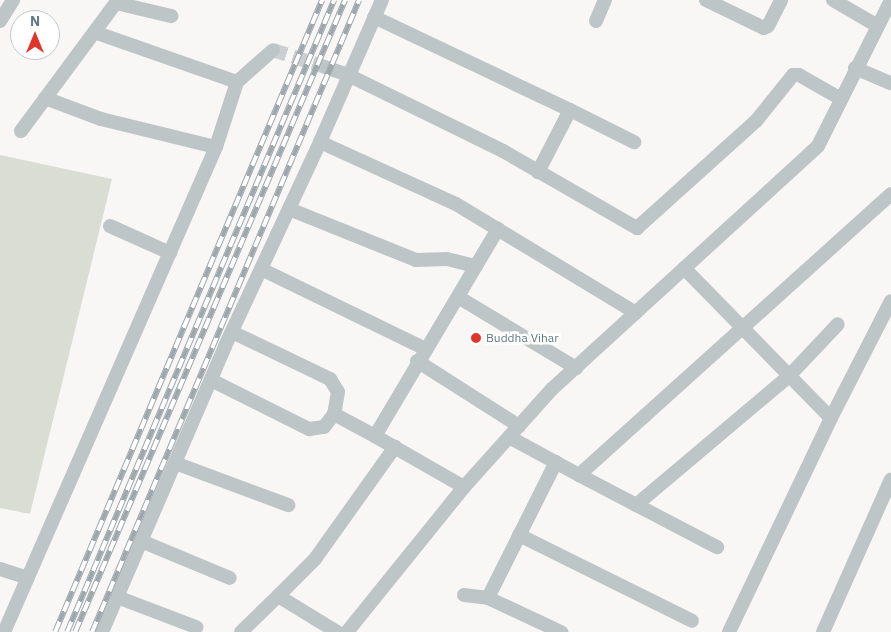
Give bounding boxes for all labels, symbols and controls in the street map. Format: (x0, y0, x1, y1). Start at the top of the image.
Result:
north arrow (10, 10, 60, 60)
text: N (30, 12, 40, 30)
place label: Buddha Vihar (486, 331, 559, 345)
marker: Buddha Vihar (470, 332, 482, 344)

